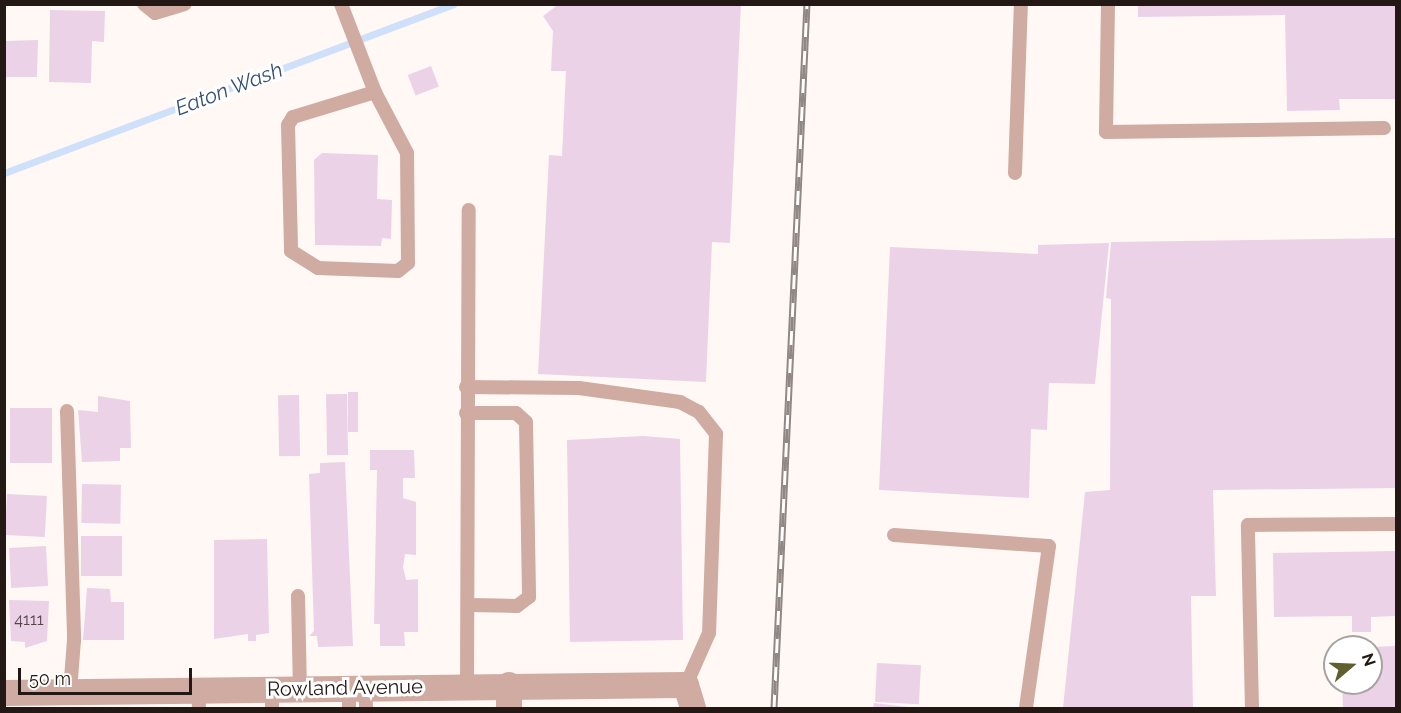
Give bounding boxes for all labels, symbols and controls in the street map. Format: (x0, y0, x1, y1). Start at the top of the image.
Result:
water label: Eaton Wash (171, 57, 287, 121)
house number: 4111 (14, 610, 44, 630)
north arrow (1323, 635, 1383, 695)
text: N (1358, 651, 1380, 668)
scale bar (21, 656, 195, 694)
text: 50 m (29, 668, 71, 689)
street label: Rowland Avenue (267, 675, 423, 701)

